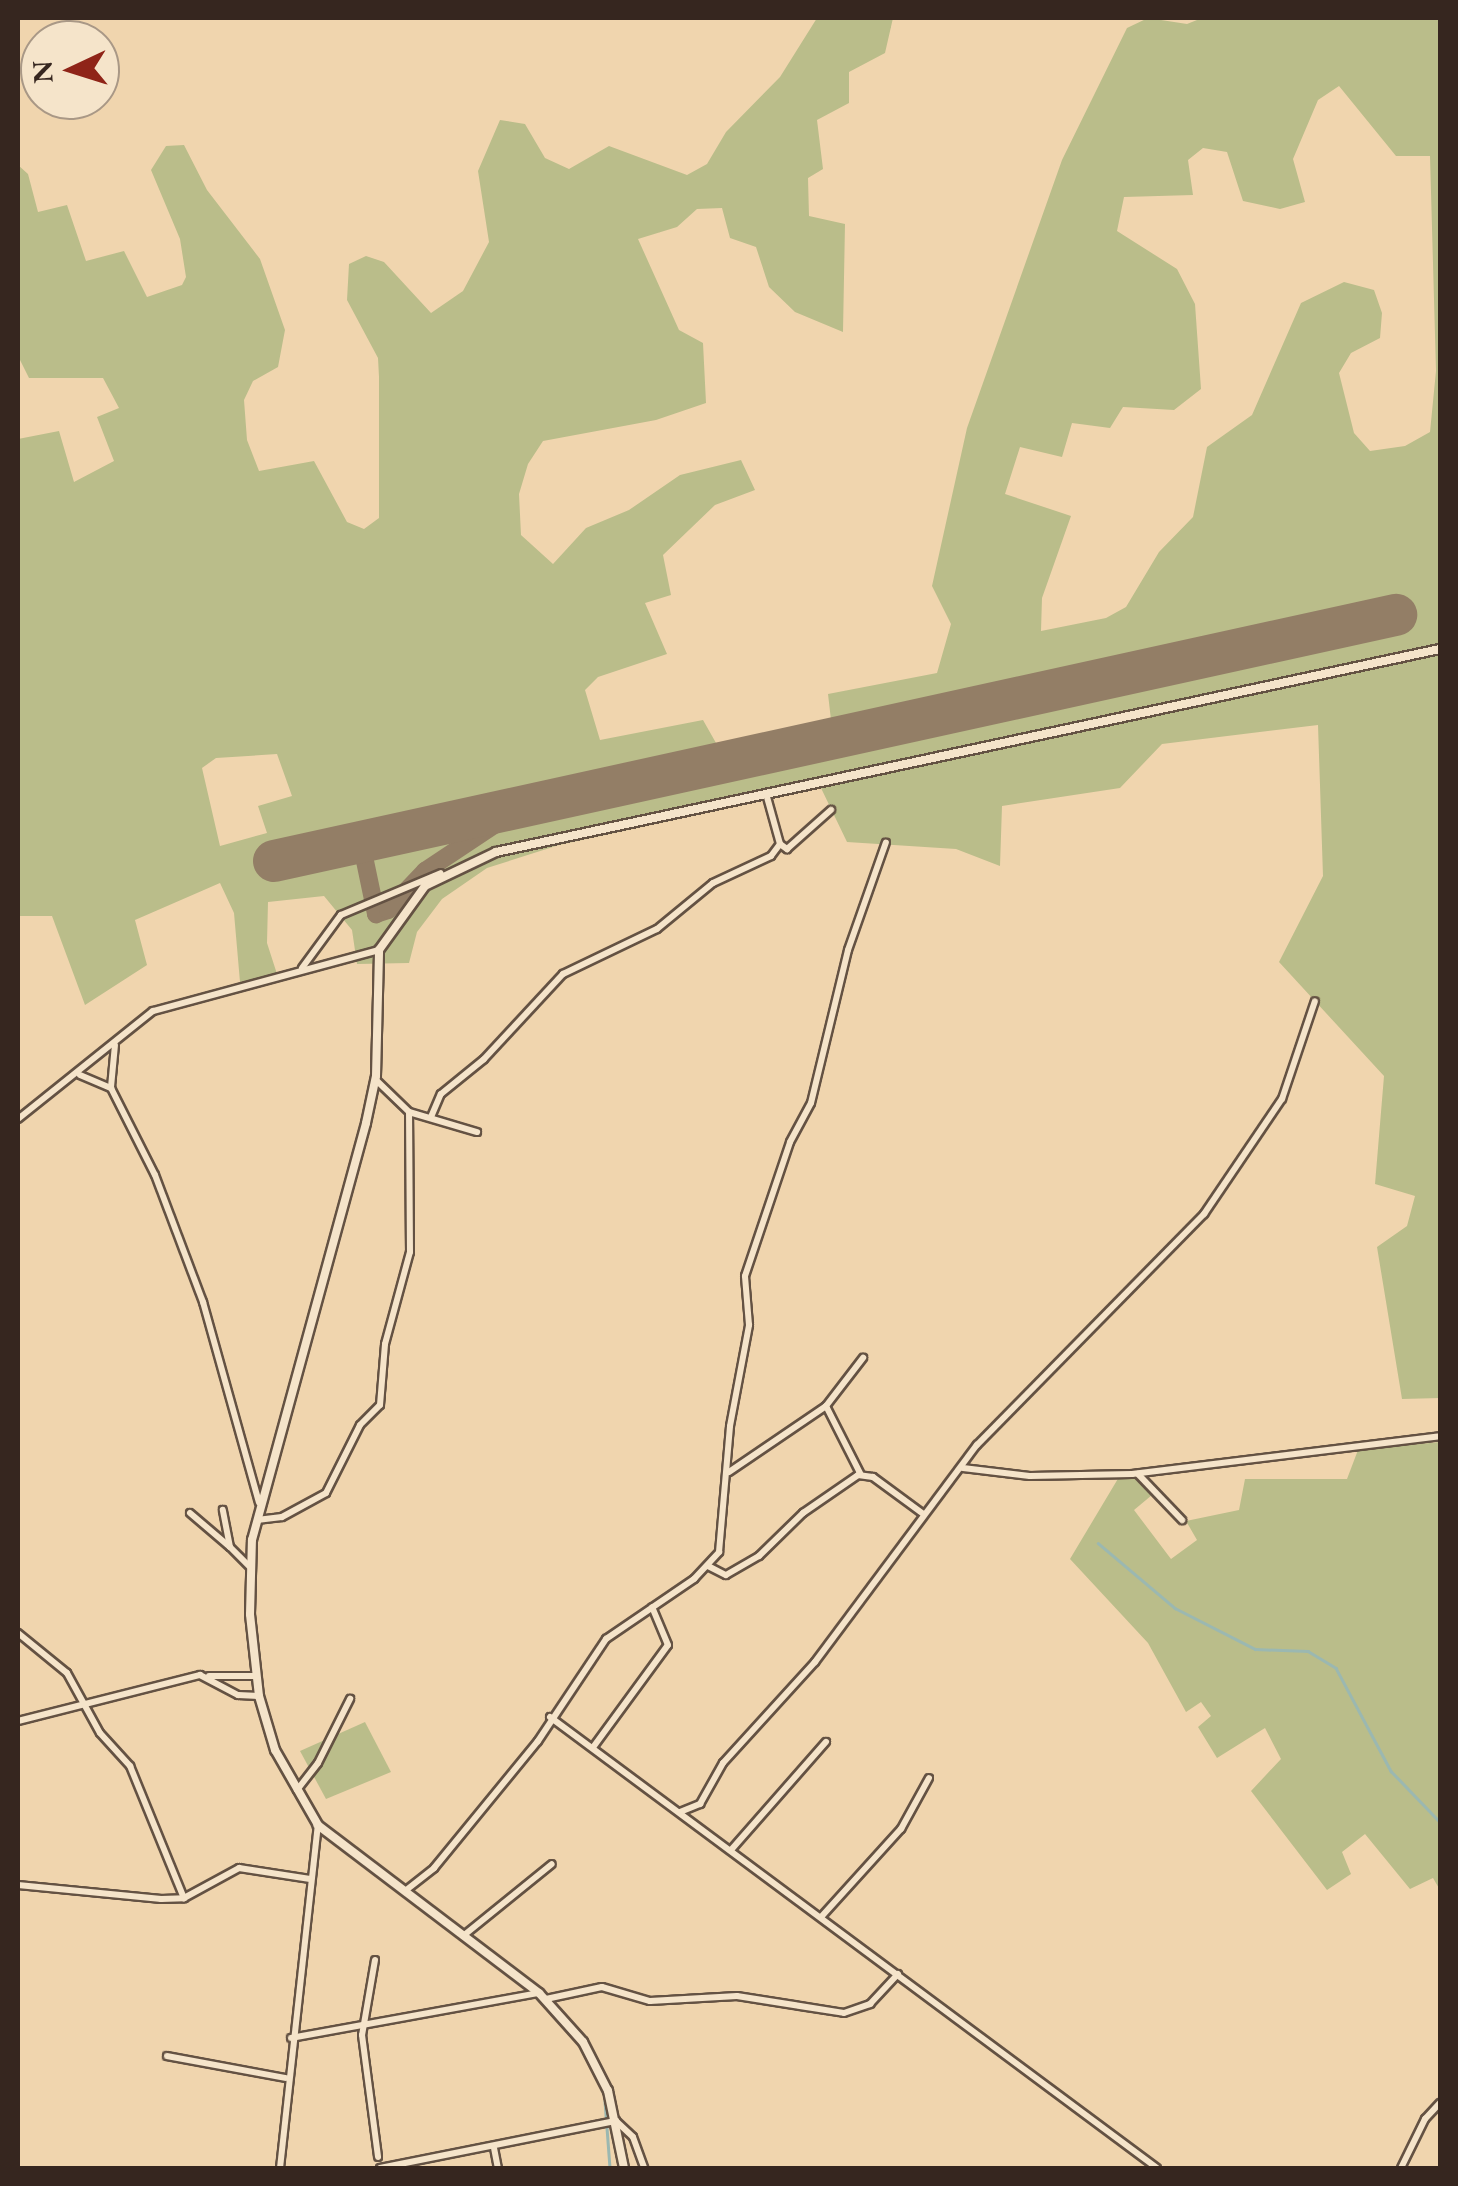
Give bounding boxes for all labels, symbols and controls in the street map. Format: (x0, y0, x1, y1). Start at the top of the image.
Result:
north arrow (20, 20, 120, 120)
text: N (23, 59, 61, 85)

